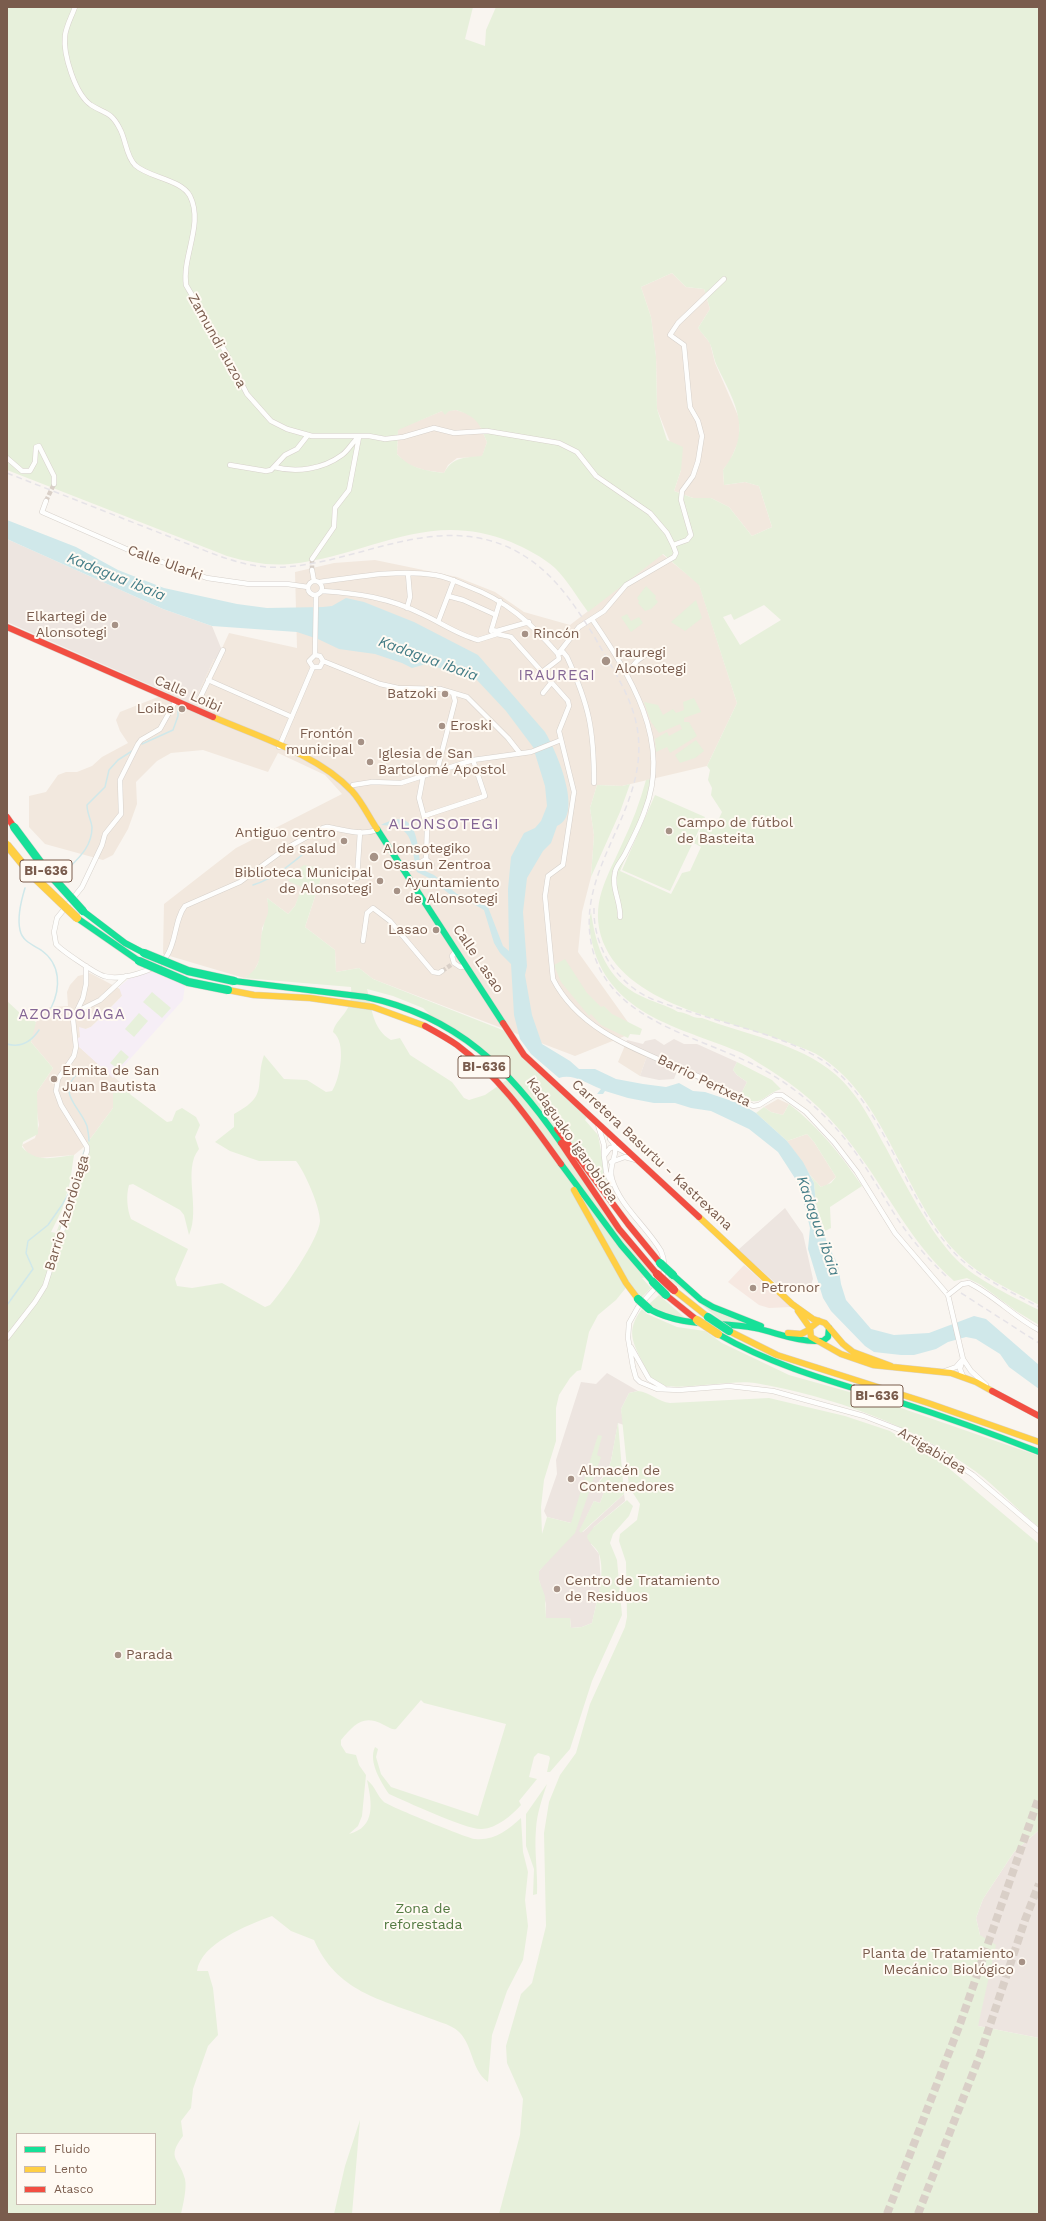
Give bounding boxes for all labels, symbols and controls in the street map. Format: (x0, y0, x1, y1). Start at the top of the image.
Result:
street label: Zamundi auzoa (184, 291, 250, 391)
street label: Calle Ularki (125, 542, 205, 584)
water label: Kadagua ibaia (64, 549, 168, 605)
place label: Elkartegi de Alonsotegi (26, 609, 107, 642)
marker: Elkartegi de Alonsotegi (110, 620, 120, 630)
place label: Rincón (533, 626, 580, 642)
marker: Rincón (520, 629, 530, 639)
water label: Kadagua ibaia (376, 633, 480, 685)
place label: Irauregi Alonsotegi (615, 645, 686, 678)
marker: Irauregi Alonsotegi (600, 655, 612, 667)
district label: IRAUREGI (518, 667, 596, 685)
street label: Calle Loibi (152, 672, 224, 716)
place label: Batzoki (387, 686, 437, 702)
marker: Batzoki (440, 689, 450, 699)
place label: Loibe (137, 701, 174, 717)
marker: Loibe (177, 704, 187, 714)
place label: Eroski (450, 718, 492, 734)
marker: Eroski (437, 721, 447, 731)
place label: Frontón municipal (286, 726, 353, 758)
marker: Frontón municipal (356, 737, 366, 747)
place label: Iglesia de San Bartolomé Apostol (378, 746, 506, 778)
marker: Iglesia de San Bartolomé Apostol (365, 757, 375, 767)
district label: ALONSOTEGI (388, 814, 500, 834)
place label: Campo de fútbol de Basteita (677, 815, 793, 848)
place label: Antiguo centro de salud (235, 825, 336, 858)
marker: Campo de fútbol de Basteita (664, 826, 674, 836)
marker: Antiguo centro de salud (339, 836, 349, 846)
place label: Alonsotegiko Osasun Zentroa (383, 841, 491, 874)
marker: Alonsotegiko Osasun Zentroa (368, 851, 380, 863)
road number: BI-636 (20, 860, 72, 882)
place label: Biblioteca Municipal de Alonsotegi (234, 865, 372, 898)
place label: Ayuntamiento de Alonsotegi (405, 875, 500, 908)
marker: Biblioteca Municipal de Alonsotegi (375, 876, 385, 886)
marker: Ayuntamiento de Alonsotegi (392, 886, 402, 896)
place label: Lasao (388, 922, 428, 938)
street label: Calle Lasao (449, 922, 507, 996)
marker: Lasao (431, 925, 441, 935)
district label: AZORDOIAGA (18, 1006, 126, 1024)
street label: Barrio Pertxeta (655, 1051, 753, 1111)
road number: BI-636 (458, 1056, 510, 1078)
place label: Ermita de San Juan Bautista (62, 1063, 159, 1096)
marker: Ermita de San Juan Bautista (49, 1074, 59, 1084)
street label: Kadaguako igarobidea (522, 1074, 622, 1206)
street label: Carretera Basurtu - Kastrexana (568, 1076, 736, 1234)
street label: Barrio Azordoiaga (41, 1153, 93, 1273)
water label: Kadagua ibaia (792, 1174, 844, 1278)
place label: Petronor (761, 1280, 820, 1296)
marker: Petronor (748, 1283, 758, 1293)
road number: BI-636 (851, 1385, 903, 1407)
street label: Artigabidea (895, 1424, 969, 1478)
place label: Almacén de Contenedores (579, 1463, 674, 1496)
marker: Almacén de Contenedores (566, 1474, 576, 1484)
place label: Centro de Tratamiento de Residuos (565, 1573, 720, 1606)
marker: Centro de Tratamiento de Residuos (552, 1584, 562, 1594)
place label: Parada (126, 1647, 173, 1663)
marker: Parada (113, 1650, 123, 1660)
park label: Zona de reforestada (384, 1901, 462, 1934)
place label: Planta de Tratamiento Mecánico Biológico (862, 1946, 1014, 1978)
marker: Planta de Tratamiento Mecánico Biológico (1017, 1957, 1027, 1967)
legend (16, 2133, 156, 2205)
text: Fluido (54, 2142, 90, 2156)
text: Lento (54, 2162, 88, 2176)
text: Atasco (54, 2182, 94, 2196)

